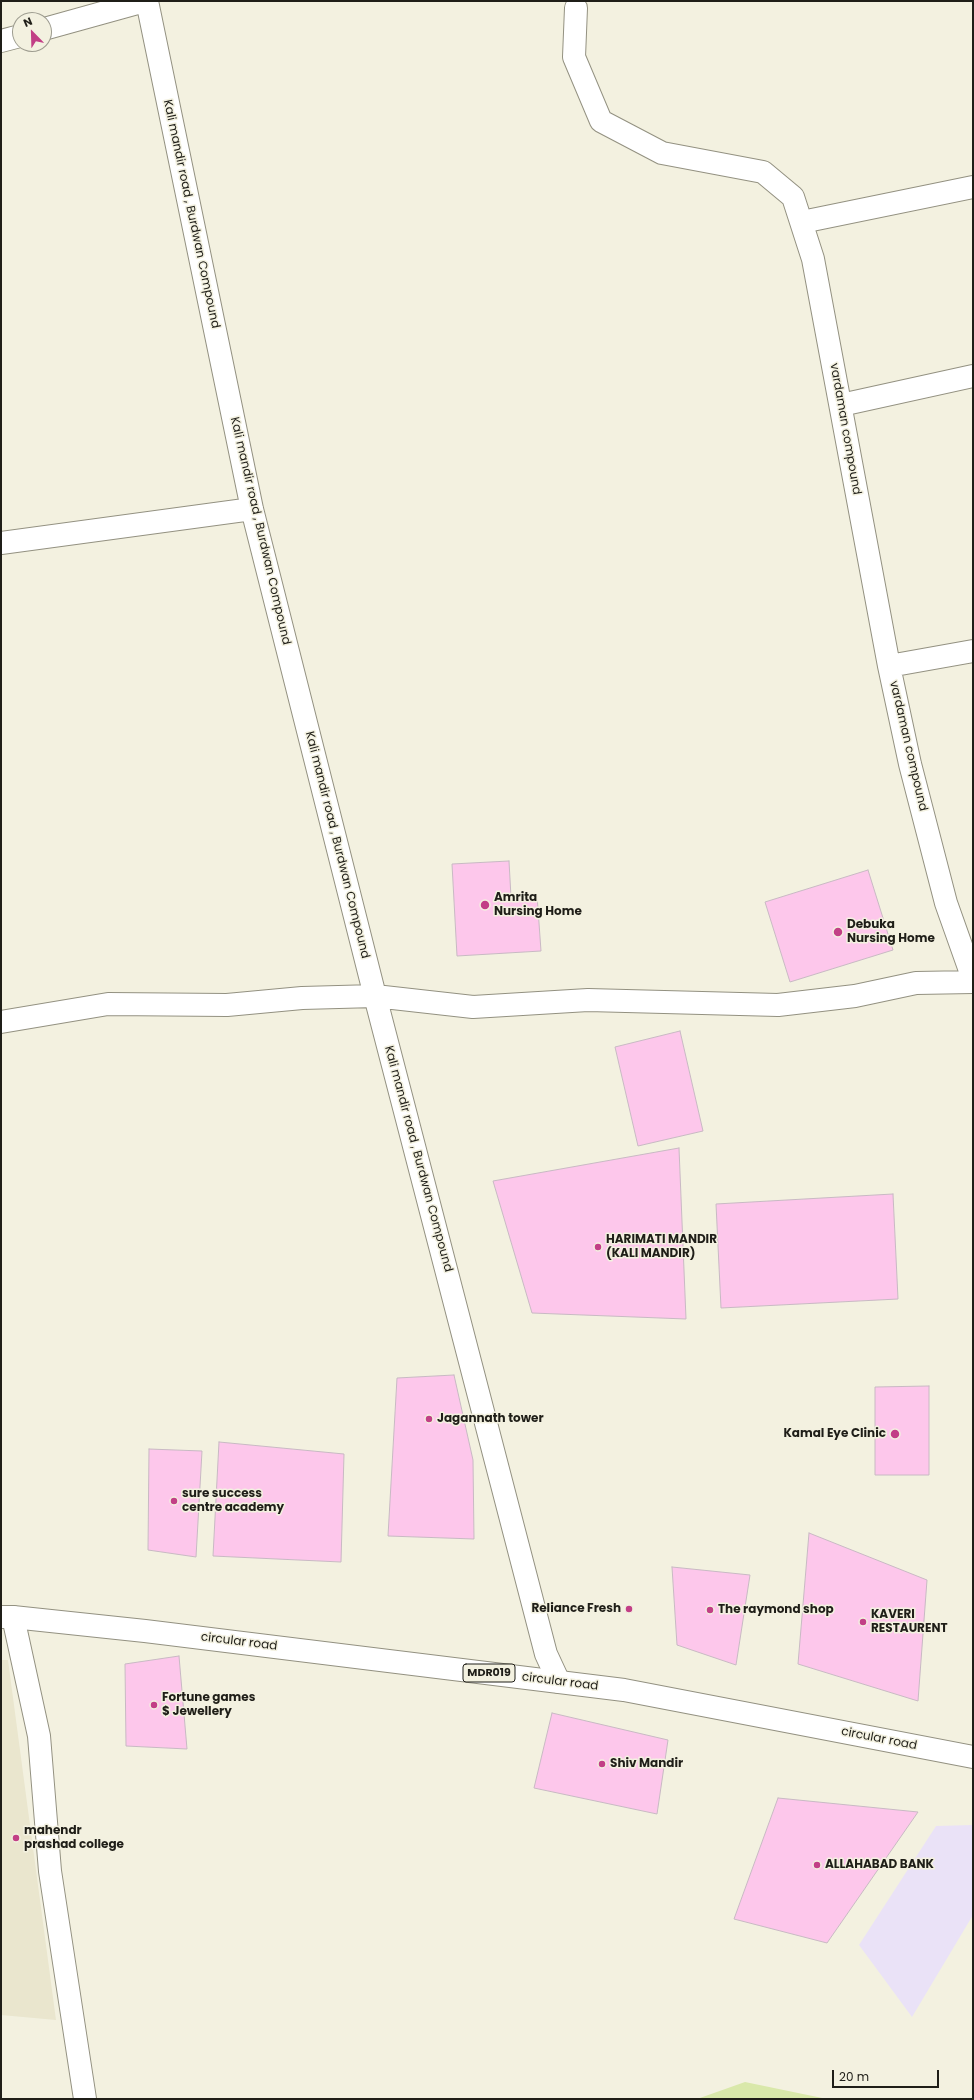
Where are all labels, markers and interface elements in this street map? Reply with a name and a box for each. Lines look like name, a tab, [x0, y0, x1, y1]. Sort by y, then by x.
north arrow	[12, 12, 52, 52]
text: N	[21, 13, 35, 31]
street label: Kali mandir road , Burdwan Compound	[160, 98, 222, 330]
street label: vardaman compound	[826, 362, 864, 496]
street label: Kali mandir road , Burdwan Compound	[227, 416, 293, 646]
street label: vardaman compound	[886, 679, 930, 813]
street label: Kali mandir road , Burdwan Compound	[302, 730, 372, 960]
place label: Amrita Nursing Home	[494, 891, 582, 919]
marker: Amrita Nursing Home	[479, 899, 491, 911]
place label: Debuka Nursing Home	[847, 918, 935, 946]
marker: Debuka Nursing Home	[832, 926, 844, 938]
street label: Kali mandir road , Burdwan Compound	[381, 1044, 455, 1274]
place label: HARIMATI MANDIR (KALI MANDIR)	[606, 1233, 717, 1261]
marker: HARIMATI MANDIR (KALI MANDIR)	[593, 1242, 603, 1252]
place label: Jagannath tower	[437, 1412, 544, 1426]
marker: Jagannath tower	[424, 1414, 434, 1424]
place label: Kamal Eye Clinic	[783, 1427, 886, 1441]
marker: Kamal Eye Clinic	[889, 1428, 901, 1440]
place label: sure success centre academy	[182, 1487, 284, 1515]
marker: sure success centre academy	[169, 1496, 179, 1506]
place label: Reliance Fresh	[531, 1602, 621, 1616]
place label: The raymond shop	[718, 1603, 834, 1617]
marker: Reliance Fresh	[624, 1604, 634, 1614]
marker: The raymond shop	[705, 1605, 715, 1615]
place label: KAVERI RESTAURENT	[871, 1608, 948, 1636]
marker: KAVERI RESTAURENT	[858, 1617, 868, 1627]
street label: circular road	[200, 1630, 278, 1654]
road number: MDR019	[463, 1664, 515, 1682]
street label: circular road	[521, 1670, 599, 1694]
place label: Fortune games $ Jewellery	[162, 1691, 255, 1719]
marker: Fortune games $ Jewellery	[149, 1700, 159, 1710]
street label: circular road	[840, 1725, 918, 1753]
place label: Shiv Mandir	[610, 1757, 683, 1771]
marker: Shiv Mandir	[597, 1759, 607, 1769]
place label: mahendr prashad college	[24, 1824, 124, 1852]
marker: mahendr prashad college	[11, 1833, 21, 1843]
place label: ALLAHABAD BANK	[825, 1858, 934, 1872]
marker: ALLAHABAD BANK	[812, 1860, 822, 1870]
scale bar	[834, 2062, 941, 2088]
text: 20 m	[839, 2068, 869, 2085]

